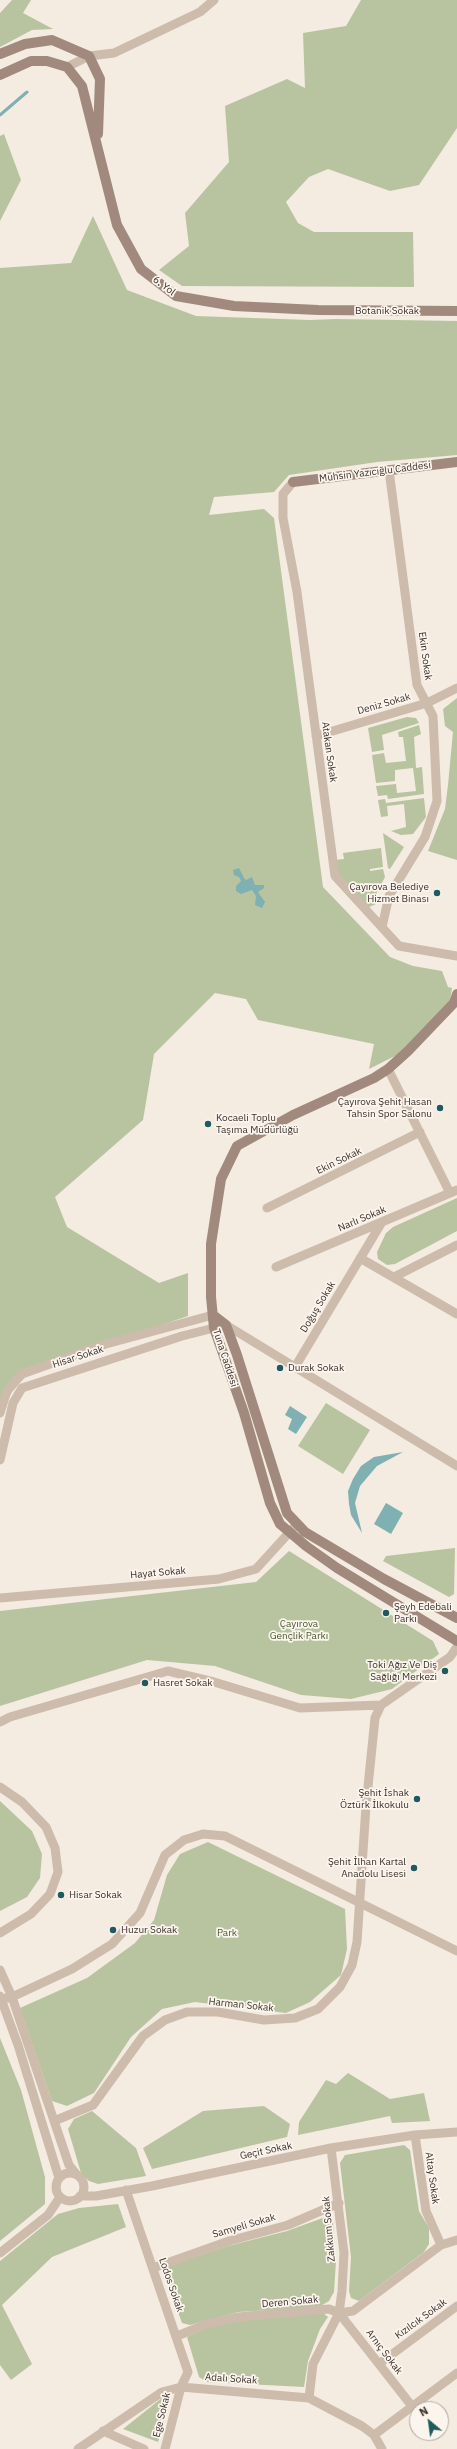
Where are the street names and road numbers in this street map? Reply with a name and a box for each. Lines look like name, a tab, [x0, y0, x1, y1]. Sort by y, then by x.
street label: 6. Yol	[150, 274, 178, 298]
street label: Botanik Sokak	[355, 305, 419, 317]
street label: Muhsin Yazıcığlu Caddesi	[318, 459, 432, 485]
street label: Ekin Sokak	[416, 631, 434, 681]
street label: Deniz Sokak	[356, 691, 412, 717]
street label: Atakan Sokak	[319, 721, 339, 783]
street label: Ekin Sokak	[314, 1145, 364, 1177]
street label: Narlı Sokak	[336, 1204, 388, 1234]
street label: Doğuş Sokak	[298, 1279, 338, 1335]
street label: Tuna Caddesi	[210, 1327, 240, 1389]
street label: Hisar Sokak	[51, 1343, 105, 1371]
street label: Hayat Sokak	[130, 1565, 186, 1581]
street label: Harman Sokak	[208, 1996, 274, 2014]
street label: Geçit Sokak	[239, 2140, 293, 2162]
street label: Altay Sokak	[422, 2151, 442, 2205]
street label: Zakkum Sokak	[320, 2196, 338, 2262]
street label: Samyeli Sokak	[211, 2211, 277, 2241]
street label: Lodos Sokak	[156, 2256, 186, 2314]
street label: Deren Sokak	[261, 2294, 319, 2310]
street label: Kızılcık Sokak	[393, 2296, 449, 2342]
street label: Arnıç Sokak	[363, 2327, 405, 2377]
street label: Adalı Sokak	[204, 2371, 258, 2387]
street label: Ege Sokak	[151, 2391, 173, 2439]

